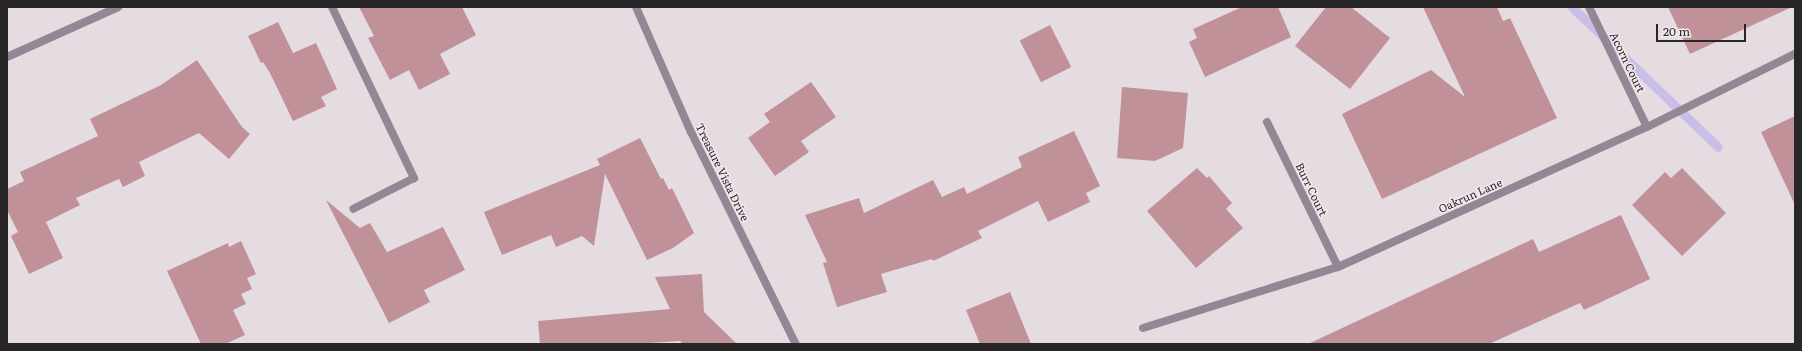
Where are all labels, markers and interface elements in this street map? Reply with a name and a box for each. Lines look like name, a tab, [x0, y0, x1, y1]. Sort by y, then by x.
scale bar	[1658, 16, 1748, 42]
text: 20 m	[1663, 22, 1690, 40]
street label: Acorn Court	[1608, 30, 1648, 94]
street label: Treasure Vista Drive	[694, 121, 752, 223]
street label: Burr Court	[1293, 160, 1331, 218]
street label: Oakrun Lane	[1436, 175, 1504, 215]

